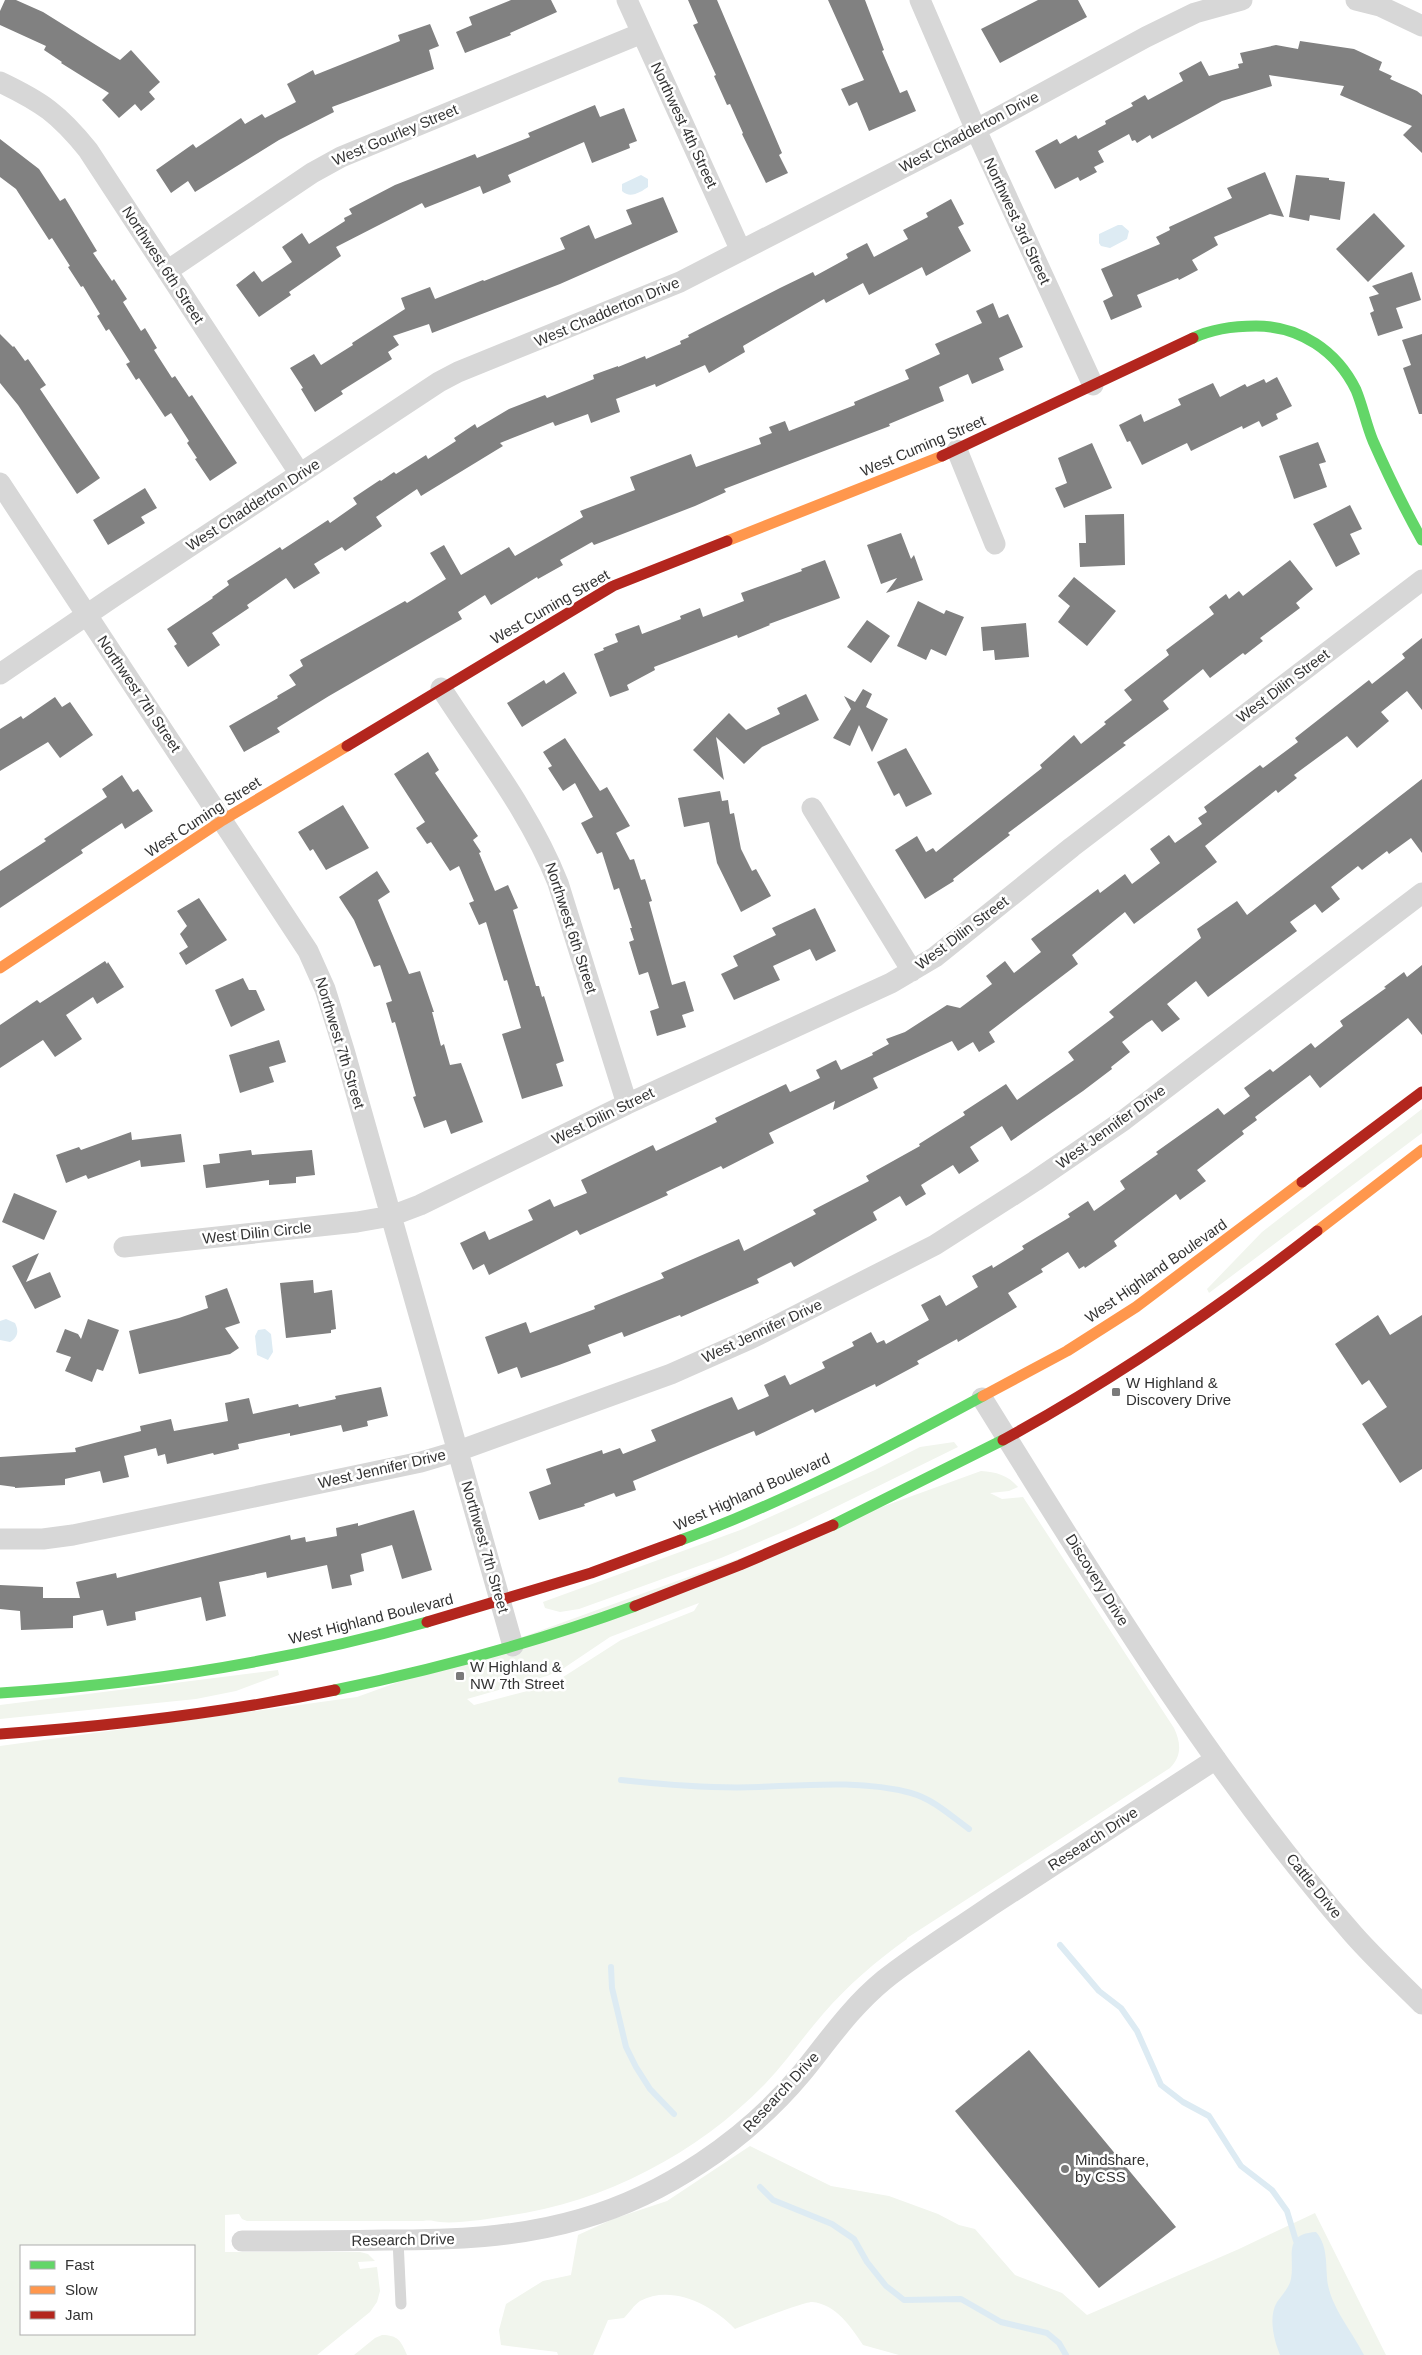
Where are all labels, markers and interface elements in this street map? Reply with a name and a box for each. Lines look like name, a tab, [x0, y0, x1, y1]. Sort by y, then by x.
street label: Northwest 4th Street	[648, 59, 721, 191]
street label: West Chadderton Drive	[896, 88, 1041, 176]
street label: West Gourley Street	[329, 100, 461, 169]
street label: Northwest 3rd Street	[981, 155, 1055, 287]
street label: Northwest 6th Street	[119, 203, 208, 327]
street label: West Chadderton Drive	[532, 273, 682, 350]
street label: West Cuming Street	[858, 411, 989, 480]
street label: West Chadderton Drive	[183, 455, 323, 554]
street label: West Cuming Street	[487, 565, 613, 647]
street label: Northwest 7th Street	[94, 632, 185, 756]
street label: West Dilin Street	[1233, 645, 1333, 726]
street label: West Cuming Street	[142, 773, 264, 860]
street label: Northwest 6th Street	[542, 860, 601, 996]
street label: West Dilin Street	[912, 892, 1012, 973]
street label: Northwest 7th Street	[312, 975, 369, 1112]
street label: West Jennifer Drive	[1053, 1081, 1169, 1172]
street label: West Dilin Street	[549, 1083, 657, 1148]
street label: West Highland Boulevard	[1082, 1215, 1230, 1326]
street label: West Dilin Circle	[201, 1218, 312, 1247]
street label: West Jennifer Drive	[699, 1295, 825, 1366]
place label: W Highland & Discovery Drive	[1126, 1374, 1231, 1408]
marker: W Highland & Discovery Drive	[1110, 1386, 1122, 1398]
street label: West Jennifer Drive	[316, 1446, 447, 1491]
street label: West Highland Boulevard	[671, 1449, 832, 1534]
street label: Northwest 7th Street	[458, 1479, 513, 1616]
street label: Discovery Drive	[1062, 1531, 1132, 1629]
street label: West Highland Boulevard	[287, 1590, 455, 1647]
place label: W Highland & NW 7th Street	[470, 1658, 565, 1692]
marker: W Highland & NW 7th Street	[454, 1670, 466, 1682]
street label: Research Drive	[1045, 1803, 1141, 1874]
street label: Cattle Drive	[1283, 1850, 1346, 1921]
street label: Research Drive	[739, 2048, 822, 2135]
place label: Mindshare, by CSS	[1075, 2151, 1149, 2185]
marker: Mindshare, by CSS	[1059, 2163, 1071, 2175]
street label: Research Drive	[351, 2230, 455, 2249]
legend	[20, 2245, 195, 2335]
text: Fast	[65, 2256, 95, 2273]
text: Slow	[65, 2281, 98, 2298]
text: Jam	[65, 2306, 93, 2323]

